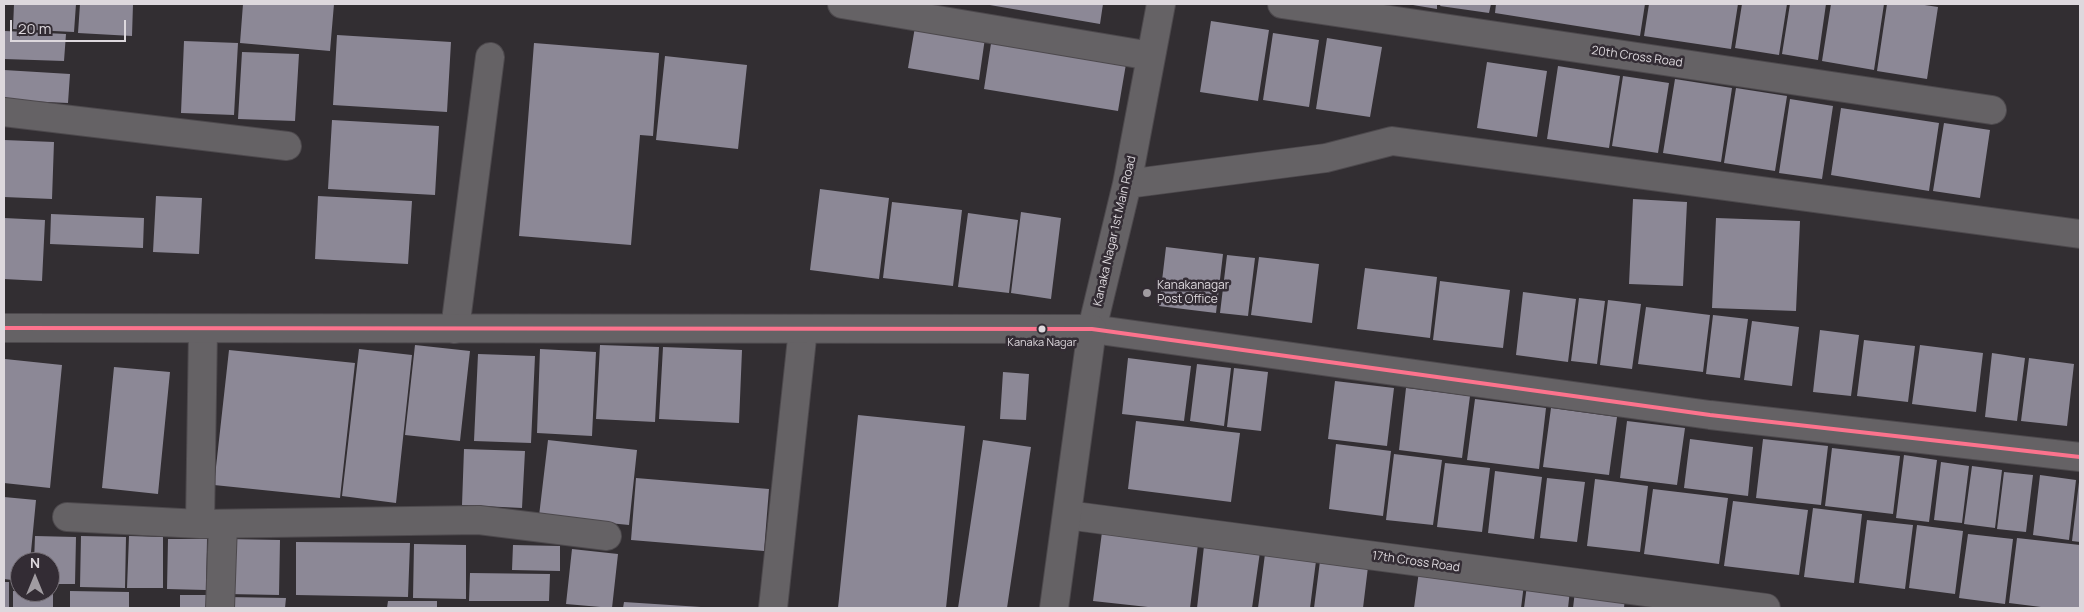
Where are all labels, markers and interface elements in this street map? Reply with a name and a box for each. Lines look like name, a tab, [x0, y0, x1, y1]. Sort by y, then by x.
scale bar	[12, 10, 129, 42]
text: 20 m	[18, 18, 51, 39]
street label: 20th Cross Road	[1591, 43, 1683, 71]
street label: Kanaka Nagar 1st Main Road	[1091, 155, 1139, 307]
place label: Kanakanagar Post Office	[1157, 279, 1229, 307]
marker: Kanakanagar Post Office	[1141, 287, 1153, 299]
marker: Kanaka Nagar	[1037, 324, 1047, 334]
place label: Kanaka Nagar	[1007, 336, 1077, 350]
street label: 17th Cross Road	[1371, 549, 1461, 575]
north arrow	[10, 552, 60, 602]
text: N	[30, 553, 40, 572]

